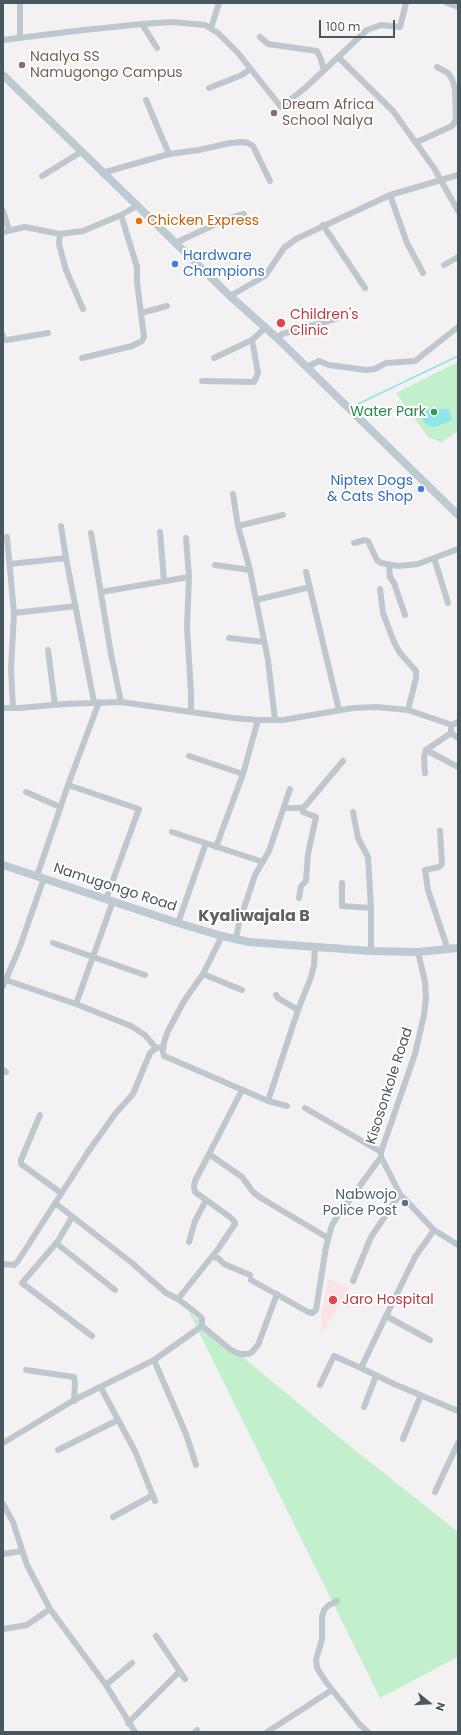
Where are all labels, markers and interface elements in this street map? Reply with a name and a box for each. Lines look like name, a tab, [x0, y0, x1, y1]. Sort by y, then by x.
scale bar	[321, 12, 397, 38]
text: 100 m	[326, 18, 360, 35]
place label: Naalya SS Namugongo Campus	[30, 49, 183, 82]
marker: Naalya SS Namugongo Campus	[17, 60, 27, 70]
place label: Dream Africa School Nalya	[282, 97, 374, 130]
marker: Dream Africa School Nalya	[269, 108, 279, 118]
place label: Chicken Express	[147, 213, 259, 229]
marker: Chicken Express	[134, 216, 144, 226]
place label: Hardware Champions	[183, 248, 265, 280]
marker: Hardware Champions	[170, 259, 180, 269]
place label: Children's Clinic	[290, 307, 359, 340]
marker: Children's Clinic	[275, 317, 287, 329]
place label: Water Park	[350, 404, 426, 420]
marker: Water Park	[429, 407, 439, 417]
place label: Niptex Dogs & Cats Shop	[327, 473, 413, 506]
marker: Niptex Dogs & Cats Shop	[416, 484, 426, 494]
street label: Namugongo Road	[51, 860, 179, 916]
district label: Kyaliwajala B	[198, 907, 310, 927]
street label: Kisosonkole Road	[363, 1026, 417, 1146]
place label: Nabwojo Police Post	[323, 1187, 397, 1220]
marker: Nabwojo Police Post	[400, 1198, 410, 1208]
place label: Jaro Hospital	[342, 1292, 434, 1308]
marker: Jaro Hospital	[327, 1294, 339, 1306]
north arrow	[409, 1683, 449, 1723]
text: N	[432, 1700, 449, 1713]

